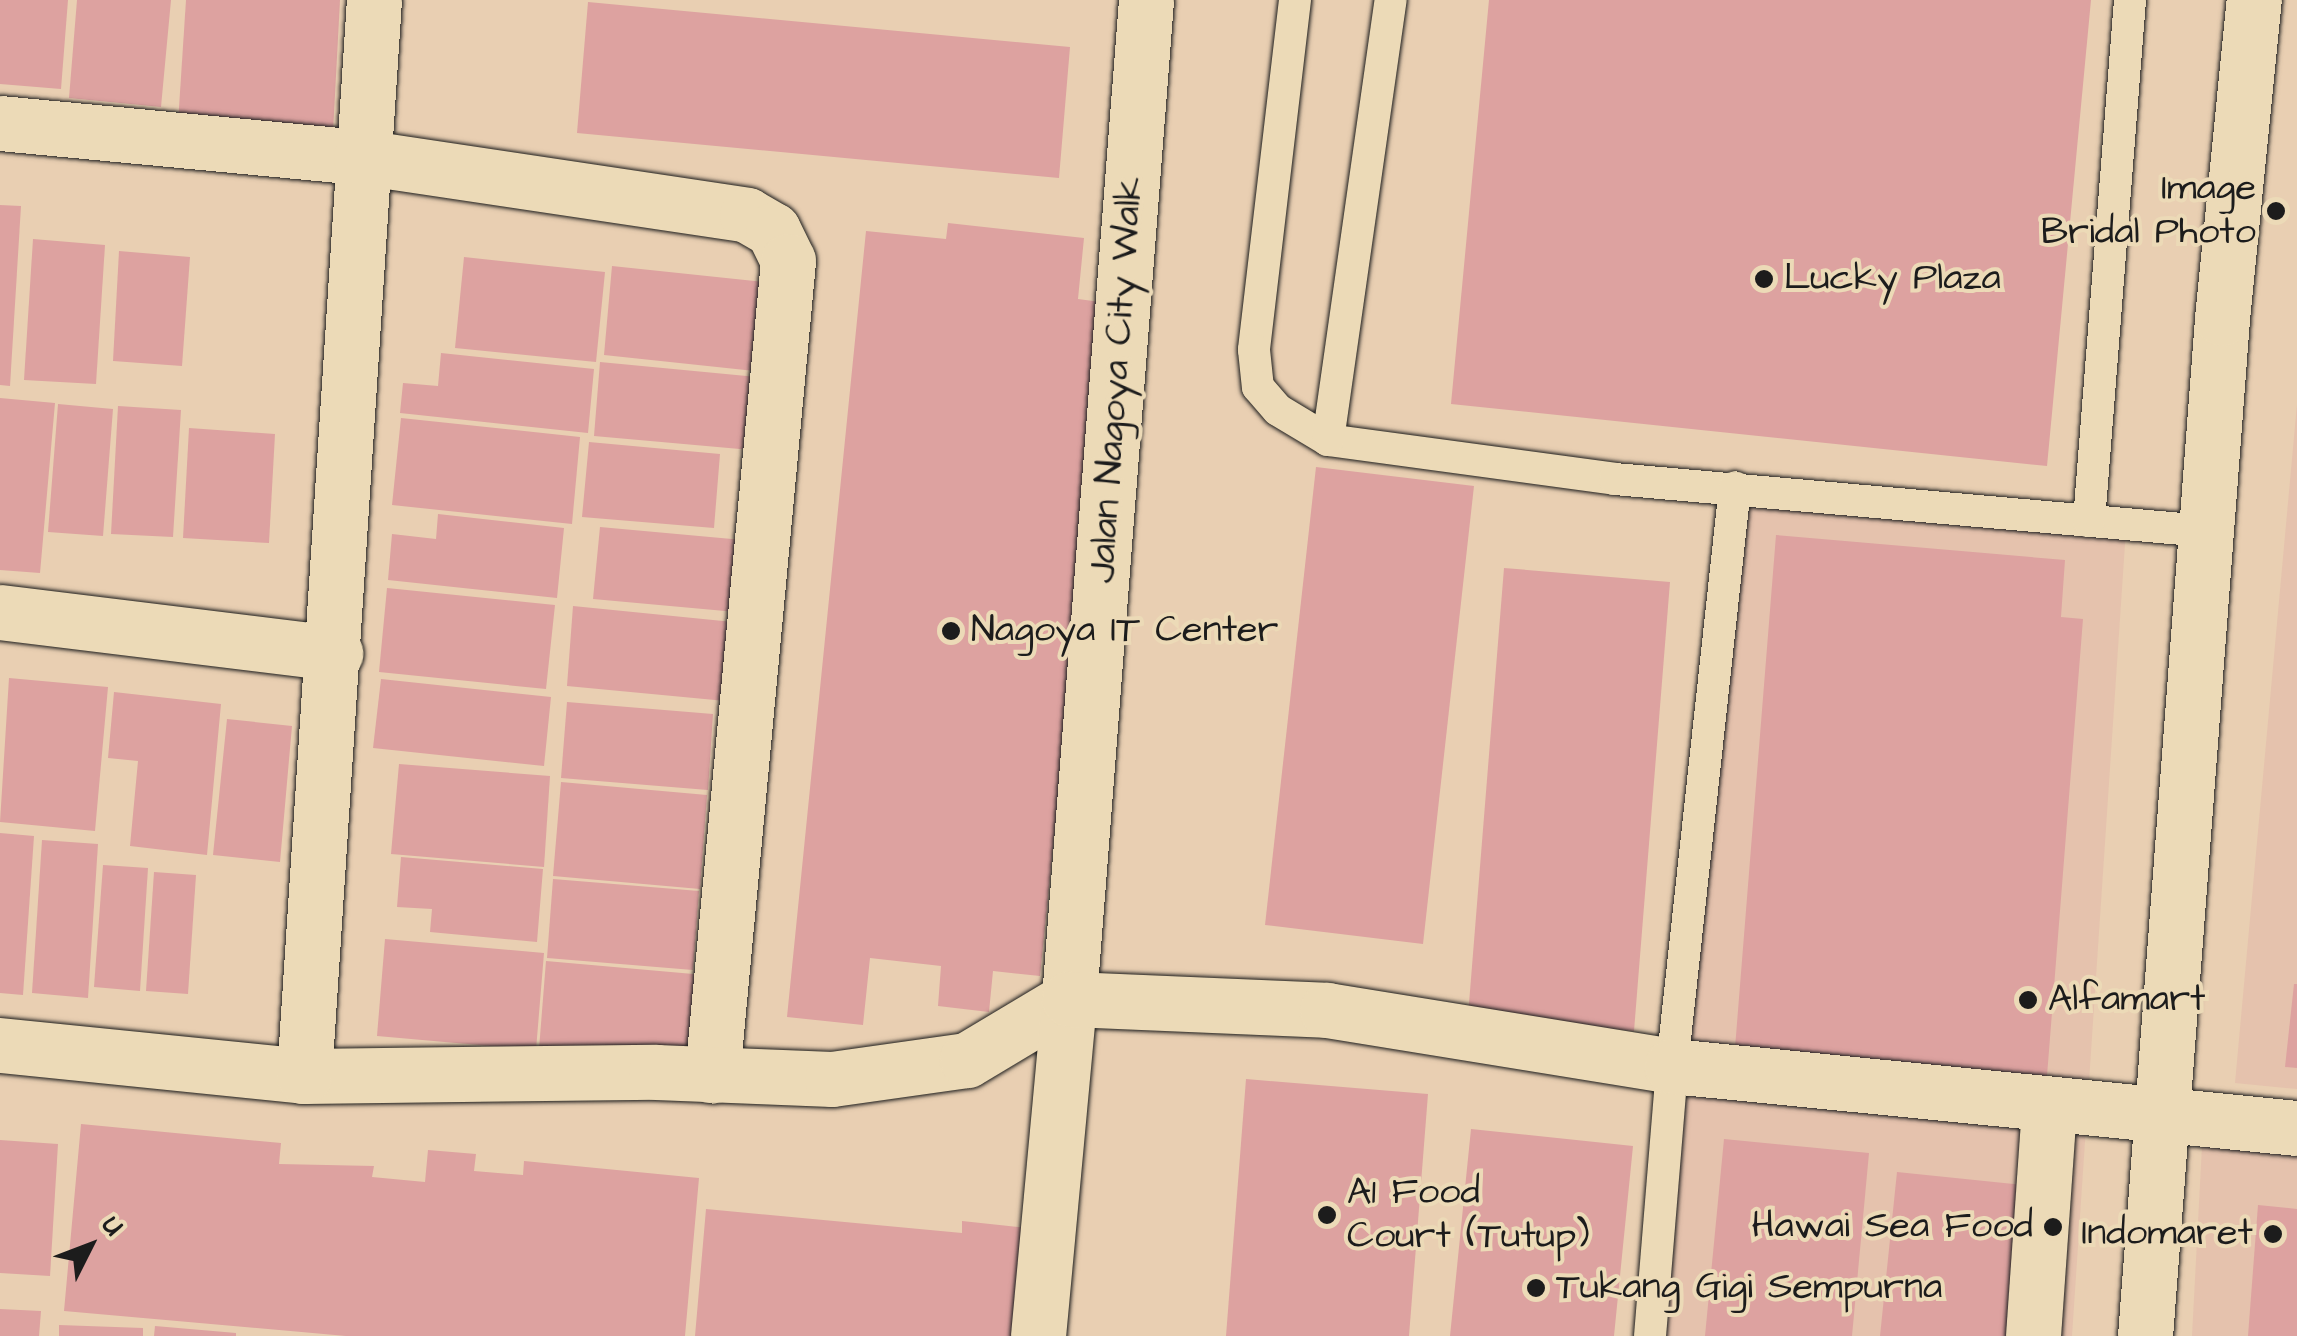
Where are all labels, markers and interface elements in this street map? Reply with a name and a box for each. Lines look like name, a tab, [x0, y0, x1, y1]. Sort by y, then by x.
place label: Image Bridal Photo	[2041, 166, 2256, 255]
street label: Jalan Nagoya City Walk	[1080, 175, 1154, 585]
marker: Image Bridal Photo	[2265, 200, 2287, 222]
place label: Lucky Plaza	[1784, 256, 2001, 302]
marker: Lucky Plaza	[1753, 268, 1775, 290]
place label: Nagoya IT Center	[971, 608, 1279, 654]
marker: Nagoya IT Center	[940, 620, 962, 642]
place label: Alfamart	[2048, 977, 2205, 1023]
marker: Alfamart	[2017, 989, 2039, 1011]
place label: A1 Food Court (Tutup)	[1347, 1170, 1590, 1260]
north arrow	[40, 1196, 140, 1296]
marker: A1 Food Court (Tutup)	[1316, 1204, 1338, 1226]
place label: Hawai Sea Food	[1752, 1204, 2033, 1250]
text: U	[93, 1207, 132, 1244]
place label: Indomaret	[2082, 1211, 2253, 1257]
marker: Hawai Sea Food	[2042, 1216, 2064, 1238]
marker: Indomaret	[2262, 1223, 2284, 1245]
place label: Tukang Gigi Sempurna	[1556, 1265, 1942, 1311]
marker: Tukang Gigi Sempurna	[1525, 1277, 1547, 1299]

